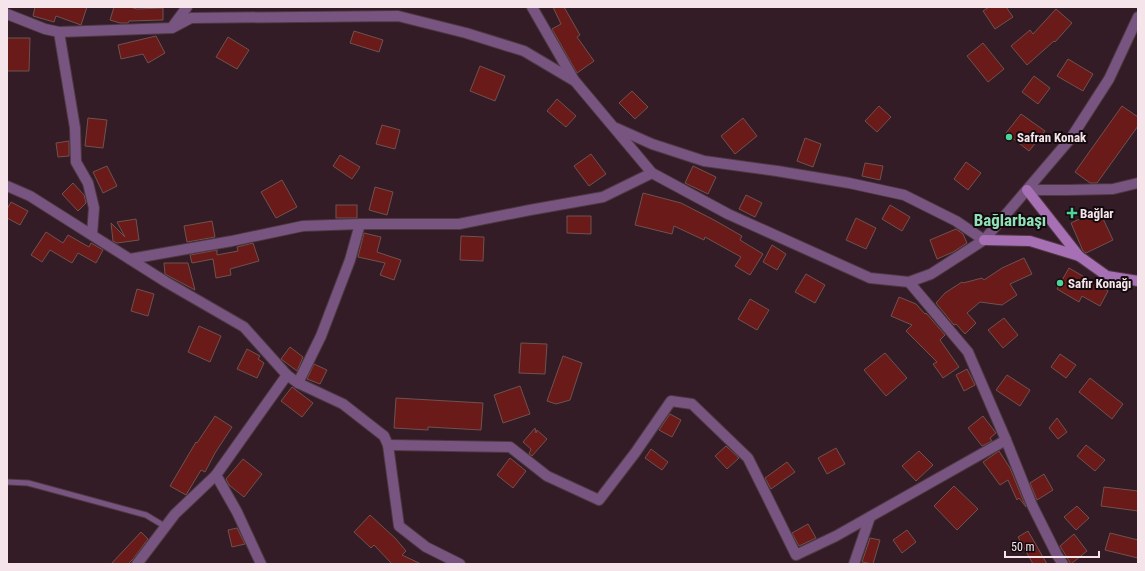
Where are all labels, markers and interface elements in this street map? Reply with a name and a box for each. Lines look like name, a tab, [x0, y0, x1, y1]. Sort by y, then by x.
place label: Safran Konak	[1017, 130, 1087, 145]
marker: Safran Konak	[1004, 132, 1014, 142]
place label: Bağlar	[1080, 206, 1114, 221]
marker: Bağlar	[1067, 208, 1077, 218]
district label: Bağlarbaşı	[974, 210, 1046, 230]
place label: Safir Konağı	[1068, 276, 1131, 291]
marker: Safir Konağı	[1055, 278, 1065, 288]
scale bar	[1005, 533, 1099, 559]
text: 50 m	[1011, 540, 1035, 554]

